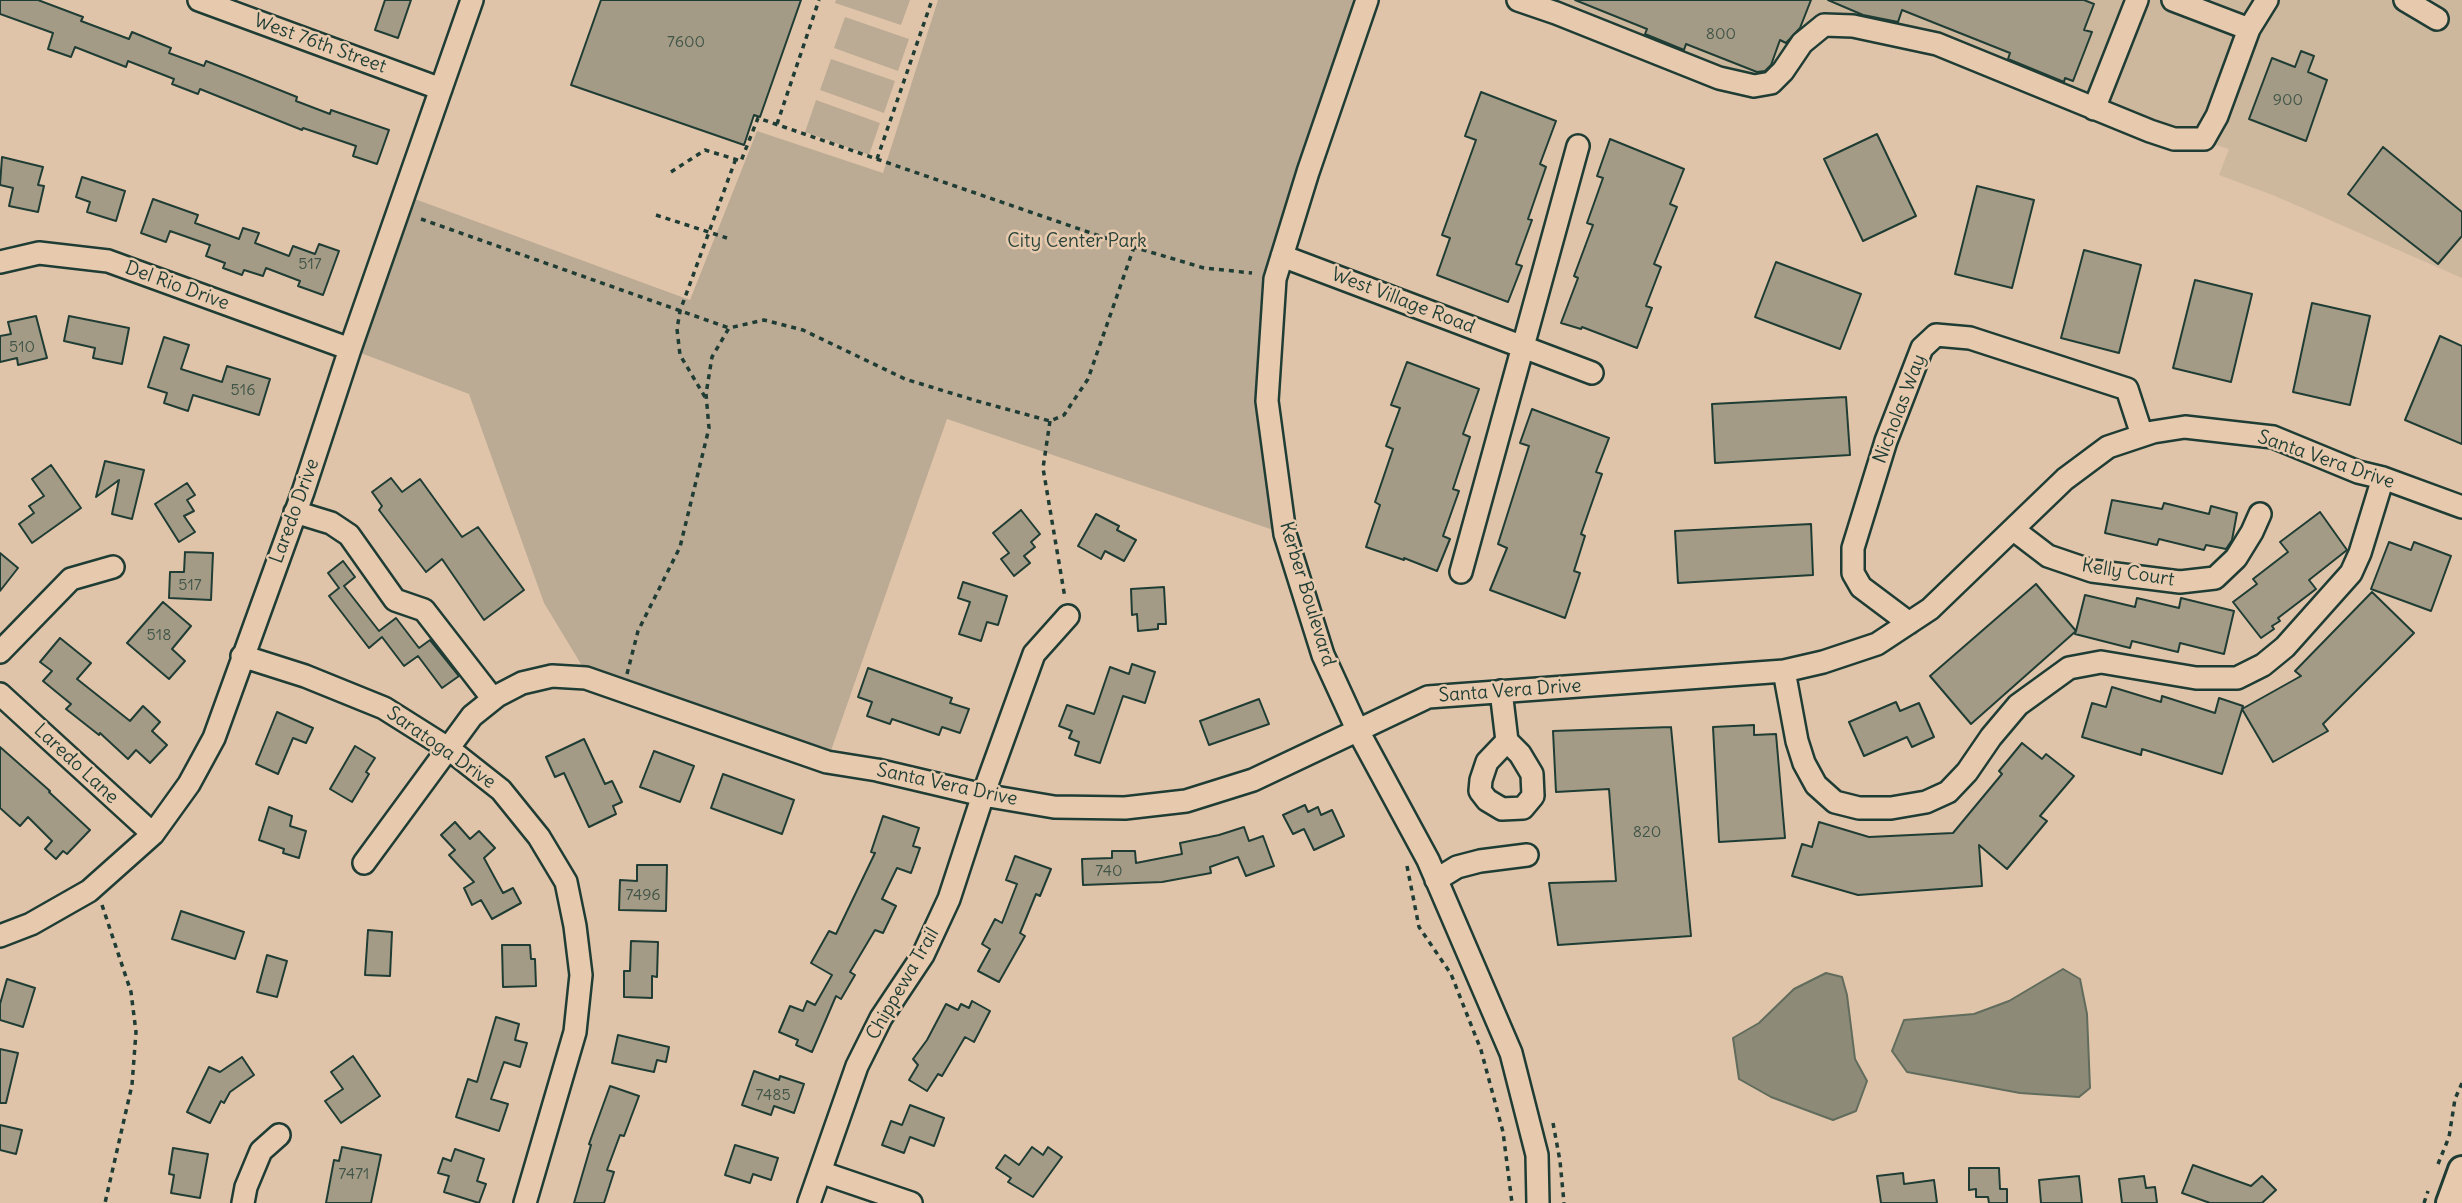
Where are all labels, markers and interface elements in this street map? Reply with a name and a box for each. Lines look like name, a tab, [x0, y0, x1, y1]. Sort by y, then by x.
street label: West 76th Street	[251, 10, 389, 78]
house number: 800	[1706, 24, 1736, 44]
house number: 7600	[667, 32, 705, 52]
house number: 900	[2273, 90, 2303, 110]
park label: City Center Park	[1007, 231, 1147, 253]
house number: 517	[298, 254, 322, 274]
street label: Del Rio Drive	[122, 257, 232, 315]
street label: West Village Road	[1328, 263, 1478, 339]
house number: 510	[9, 337, 35, 357]
street label: Nicholas Way	[1869, 351, 1931, 467]
house number: 516	[231, 380, 255, 400]
street label: Santa Vera Drive	[2255, 426, 2397, 494]
street label: Laredo Drive	[266, 456, 324, 566]
street label: Kerber Boulevard	[1274, 519, 1340, 669]
street label: Kelly Court	[2080, 554, 2176, 592]
house number: 517	[178, 575, 202, 595]
house number: 518	[147, 625, 171, 645]
street label: Santa Vera Drive	[1438, 675, 1582, 707]
street label: Saratoga Drive	[382, 702, 500, 794]
street label: Laredo Lane	[29, 719, 123, 809]
street label: Santa Vera Drive	[875, 759, 1019, 811]
house number: 820	[1633, 822, 1661, 842]
house number: 740	[1095, 861, 1123, 881]
house number: 7496	[625, 885, 661, 905]
street label: Chippewa Trail	[862, 924, 944, 1044]
house number: 7485	[755, 1085, 791, 1105]
house number: 7471	[339, 1164, 369, 1184]

